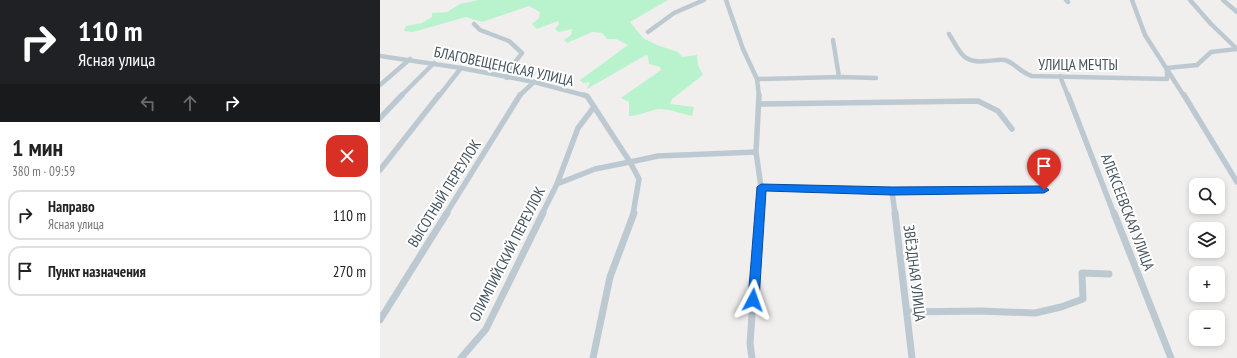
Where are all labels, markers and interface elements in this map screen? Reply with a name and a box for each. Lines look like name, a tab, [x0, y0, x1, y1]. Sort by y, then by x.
text: 110 m	[78, 12, 142, 49]
icon: right	[12, 16, 64, 68]
street label: БЛАГОВЕЩЕНСКАЯ УЛИЦА	[432, 42, 576, 90]
text: Ясная улица	[78, 48, 155, 71]
street label: УЛИЦА МЕЧТЫ	[1038, 55, 1118, 74]
icon: left	[137, 92, 159, 114]
icon: ahead	[179, 92, 201, 114]
icon: right	[221, 92, 243, 114]
text: 1 мин	[12, 132, 63, 163]
button: close	[326, 135, 368, 177]
street label: ВЫСОТНЫЙ ПЕРЕУЛОК	[403, 135, 485, 250]
pin	[1027, 149, 1061, 190]
street label: АЛЕКСЕЕВСКАЯ УЛИЦА	[1097, 151, 1159, 274]
icon: arrive	[1033, 155, 1055, 177]
text: 380 m · 09:59	[12, 163, 75, 180]
map controls	[1189, 178, 1225, 346]
button: search	[1189, 178, 1225, 214]
street label: ОЛИМПИЙСКИЙ ПЕРЕУЛОК	[465, 183, 550, 325]
text: Направо	[48, 197, 95, 216]
icon: right	[14, 204, 36, 226]
text: 110 m	[333, 206, 366, 225]
text: Ясная улица	[48, 216, 104, 233]
button: layers	[1189, 222, 1225, 258]
street label: ЗВЁЗДНАЯ УЛИЦА	[900, 224, 930, 323]
icon: arrive	[14, 260, 36, 282]
text: Пункт назначения	[48, 262, 146, 281]
text: 270 m	[333, 262, 366, 281]
button: +	[1189, 266, 1225, 302]
position arrow	[732, 279, 774, 321]
button: −	[1189, 310, 1225, 346]

